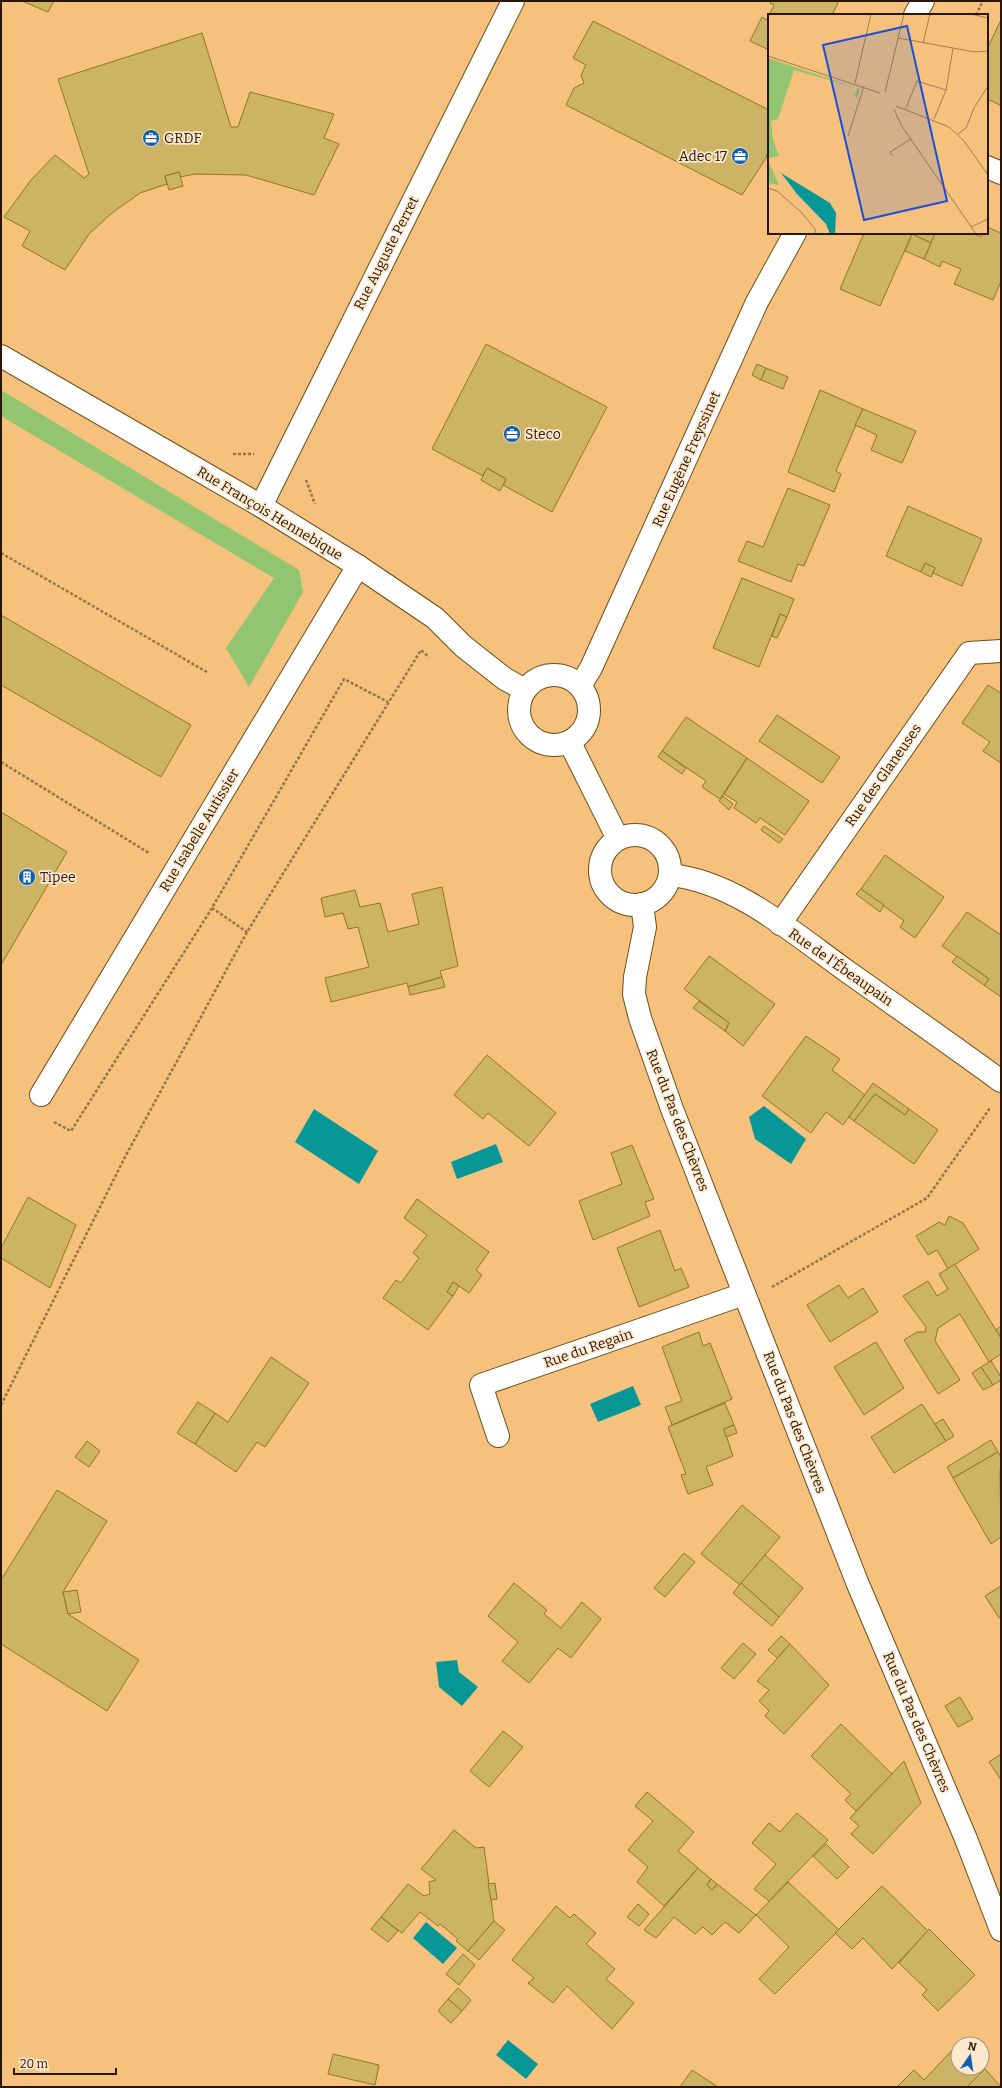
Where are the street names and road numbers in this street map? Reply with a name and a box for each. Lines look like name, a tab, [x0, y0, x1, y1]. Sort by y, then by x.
street label: Rue Auguste Perret	[350, 194, 422, 313]
street label: Rue Eugène Freyssinet	[649, 389, 724, 530]
street label: Rue François Hennebique	[194, 463, 346, 564]
street label: Rue des Glaneuses	[842, 721, 925, 830]
street label: Rue Isabelle Autissier	[156, 766, 243, 895]
street label: Rue de l'Ébeaupain	[785, 924, 897, 1010]
street label: Rue du Pas des Chèvres	[643, 1047, 712, 1194]
street label: Rue du Regain	[542, 1325, 635, 1372]
street label: Rue du Pas des Chèvres	[760, 1349, 829, 1496]
street label: Rue du Pas des Chèvres	[879, 1649, 954, 1795]

